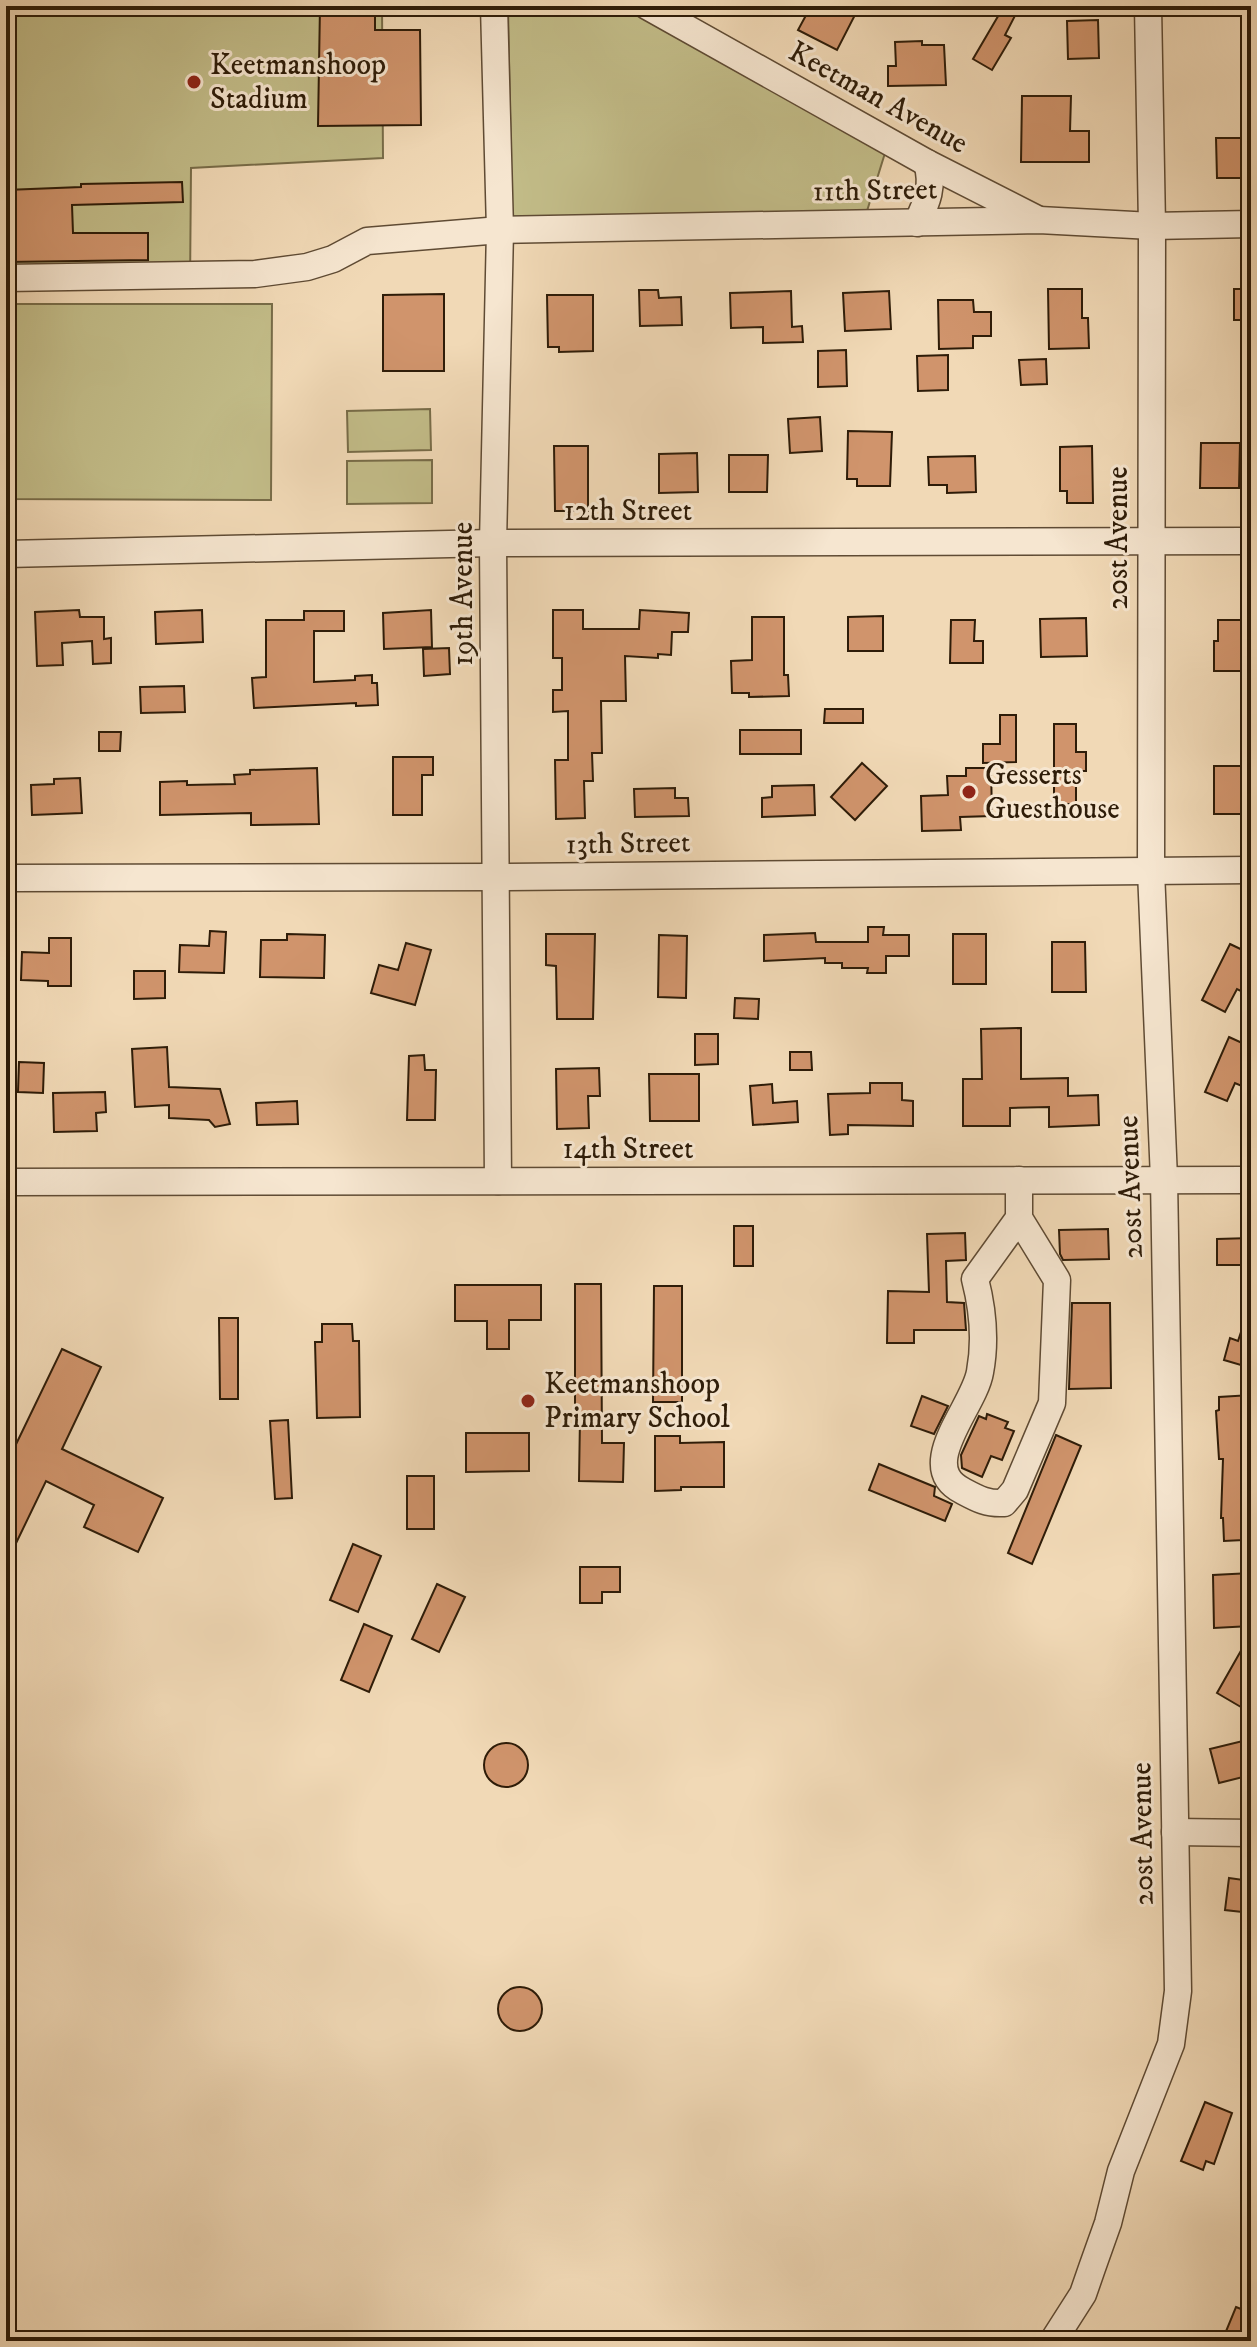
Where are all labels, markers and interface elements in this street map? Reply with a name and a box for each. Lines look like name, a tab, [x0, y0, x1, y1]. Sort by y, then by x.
street label: Keetman Avenue	[782, 34, 974, 162]
place label: Keetmanshoop Stadium	[210, 47, 386, 118]
marker: Keetmanshoop Stadium	[185, 73, 203, 91]
street label: 11th Street	[812, 171, 938, 211]
street label: 20st Avenue	[1100, 466, 1137, 610]
street label: 12th Street	[564, 493, 692, 530]
street label: 19th Avenue	[445, 522, 482, 666]
place label: Gesserts Guesthouse	[985, 757, 1120, 828]
marker: Gesserts Guesthouse	[960, 783, 978, 801]
street label: 13th Street	[565, 824, 691, 864]
street label: 20st Avenue	[1110, 1115, 1152, 1259]
street label: 14th Street	[562, 1131, 694, 1168]
place label: Keetmanshoop Primary School	[544, 1366, 730, 1437]
marker: Keetmanshoop Primary School	[519, 1392, 537, 1410]
street label: 20st Avenue	[1123, 1762, 1163, 1906]

